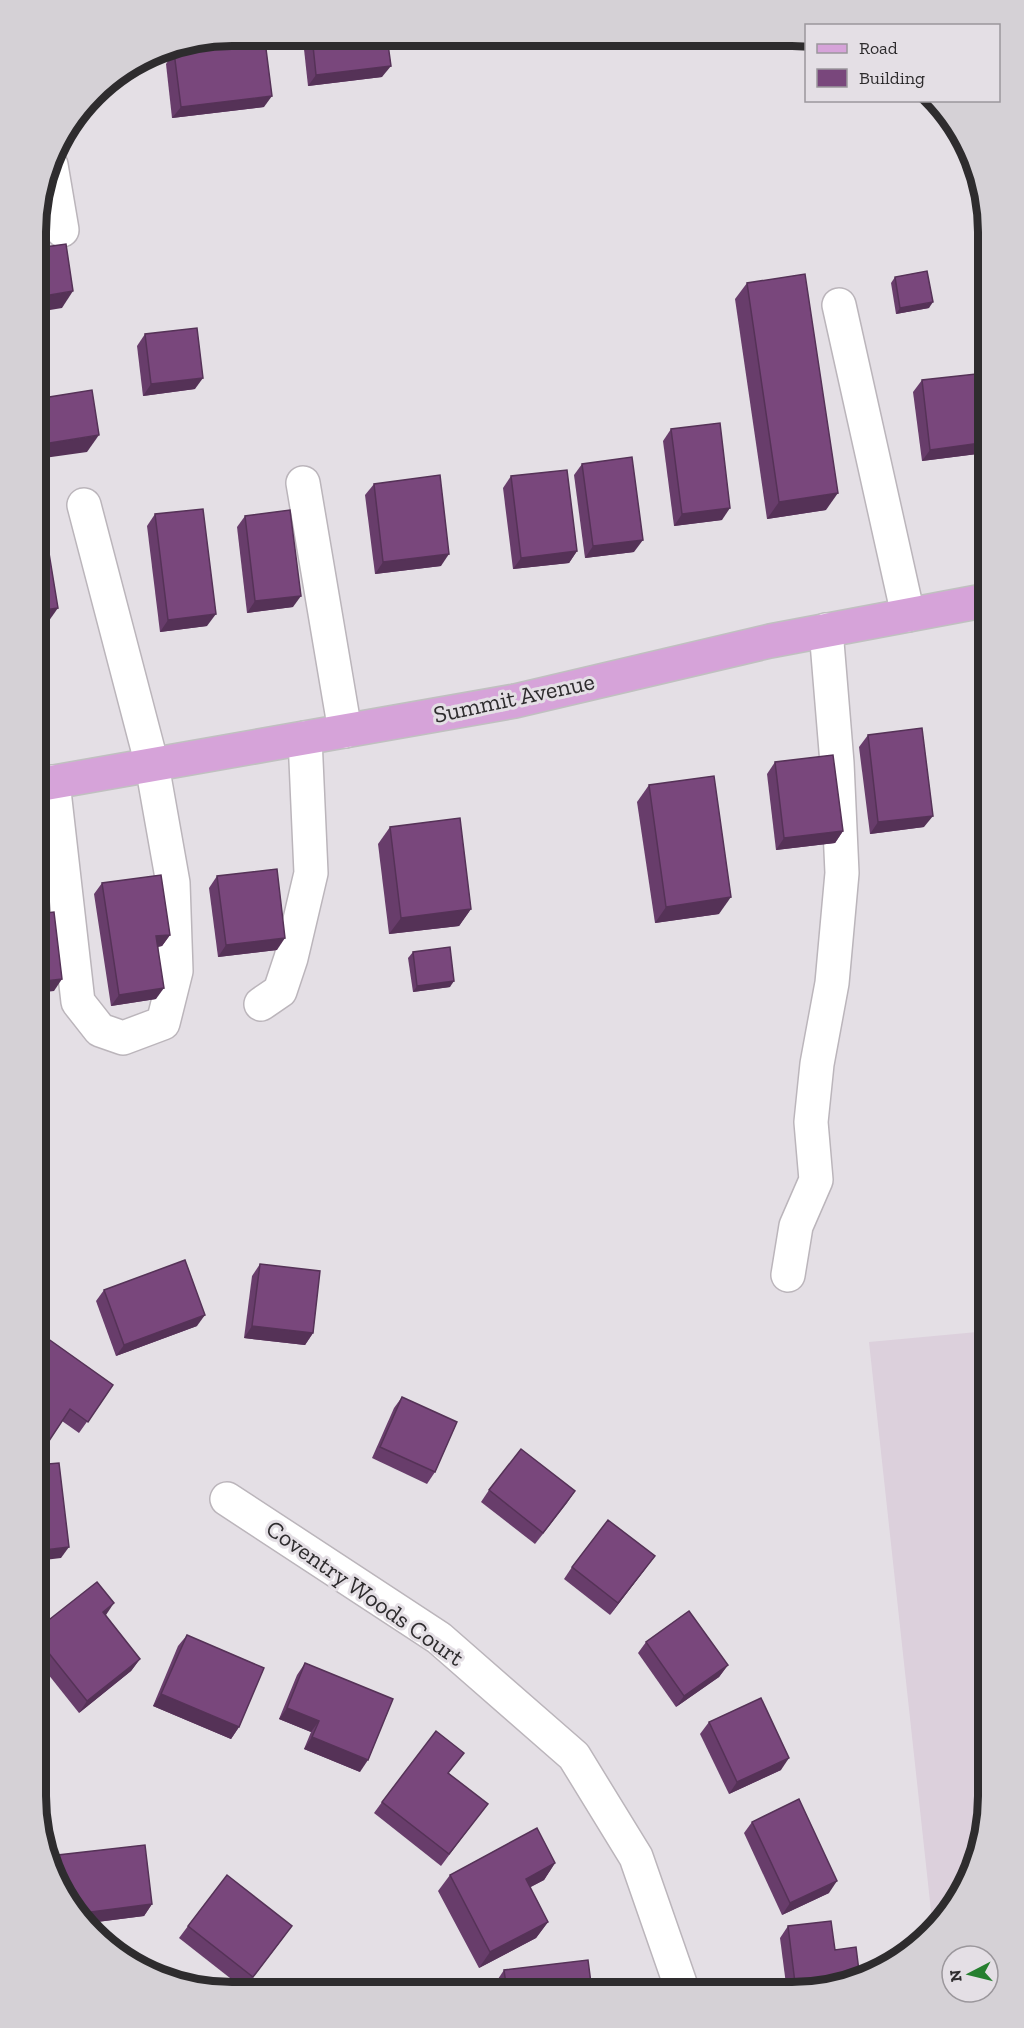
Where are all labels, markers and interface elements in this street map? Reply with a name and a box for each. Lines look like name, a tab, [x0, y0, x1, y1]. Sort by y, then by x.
legend	[805, 24, 1000, 102]
text: Road	[859, 37, 898, 59]
text: Building	[859, 67, 925, 89]
street label: Summit Avenue	[431, 666, 597, 729]
street label: Coventry Woods Court	[261, 1513, 470, 1672]
north arrow	[940, 1944, 1000, 2004]
text: N	[945, 1969, 966, 1983]

